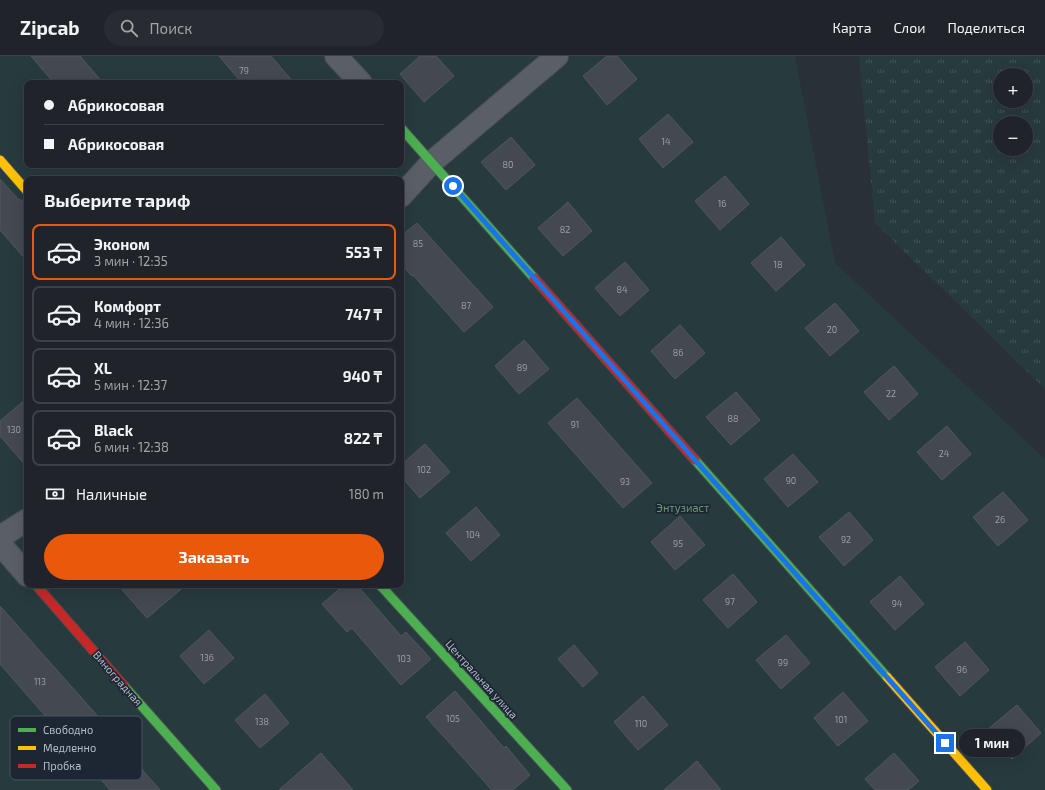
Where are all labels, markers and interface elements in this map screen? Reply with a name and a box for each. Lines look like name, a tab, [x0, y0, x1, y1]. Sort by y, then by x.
search box	[104, 10, 384, 46]
text: Zipcab	[20, 16, 80, 39]
icon: search	[118, 17, 140, 39]
text: Поиск	[150, 19, 192, 37]
text: Карта	[832, 19, 871, 36]
text: Слои	[893, 19, 925, 36]
text: Поделиться	[947, 19, 1025, 36]
house number: 79	[239, 65, 249, 76]
map controls	[993, 68, 1033, 156]
button: +	[993, 68, 1033, 108]
text: Абрикосовая	[68, 96, 164, 114]
button: −	[993, 116, 1033, 156]
text: Абрикосовая	[68, 135, 164, 153]
house number: 14	[661, 136, 671, 147]
house number: 80	[503, 159, 513, 170]
route start	[444, 177, 462, 195]
text: Выберите тариф	[44, 189, 190, 211]
house number: 16	[718, 198, 726, 209]
house number: 82	[560, 224, 570, 235]
icon: car	[46, 234, 82, 270]
text: Эконом	[94, 235, 150, 253]
house number: 85	[413, 238, 423, 249]
text: 553 ₸	[346, 243, 382, 261]
text: 3 мин · 12:35	[94, 253, 168, 269]
house number: 18	[773, 259, 783, 270]
house number: 84	[617, 284, 628, 295]
icon: car	[46, 296, 82, 332]
text: Комфорт	[94, 297, 161, 315]
house number: 87	[461, 300, 471, 311]
text: 747 ₸	[345, 305, 382, 323]
text: 4 мин · 12:36	[94, 315, 169, 331]
house number: 20	[827, 324, 837, 335]
house number: 86	[673, 347, 683, 358]
icon: car	[46, 358, 82, 394]
text: XL	[94, 359, 112, 377]
house number: 89	[517, 362, 527, 373]
text: 940 ₸	[343, 367, 382, 385]
text: 5 мин · 12:37	[94, 377, 167, 393]
house number: 22	[886, 388, 896, 399]
house number: 88	[728, 413, 738, 424]
house number: 91	[571, 419, 579, 430]
icon: car	[46, 420, 82, 456]
text: Black	[94, 421, 133, 439]
house number: 130	[7, 424, 21, 435]
text: 822 ₸	[344, 429, 382, 447]
text: 6 мин · 12:38	[94, 439, 169, 455]
house number: 24	[939, 448, 950, 459]
house number: 102	[417, 464, 431, 475]
house number: 90	[786, 475, 796, 486]
house number: 93	[620, 476, 630, 487]
icon: cash	[44, 483, 66, 505]
text: Наличные	[76, 485, 147, 503]
text: 180 m	[349, 486, 384, 502]
park label: Энтузиаст	[657, 501, 710, 515]
house number: 26	[995, 514, 1005, 525]
house number: 104	[466, 529, 481, 540]
button: Заказать	[44, 534, 384, 580]
house number: 92	[841, 534, 851, 545]
house number: 95	[673, 538, 683, 549]
house number: 97	[725, 596, 735, 607]
house number: 94	[892, 598, 903, 609]
street label: Центральная улица	[443, 637, 521, 722]
street label: Виноградная	[91, 648, 145, 708]
house number: 136	[200, 652, 214, 663]
house number: 103	[397, 653, 411, 664]
house number: 99	[778, 657, 788, 668]
house number: 96	[957, 664, 967, 675]
house number: 113	[34, 676, 46, 687]
house number: 105	[446, 713, 460, 724]
house number: 101	[835, 714, 847, 725]
legend	[10, 716, 142, 780]
house number: 138	[255, 716, 269, 727]
house number: 110	[635, 718, 647, 729]
text: Свободно	[43, 723, 93, 736]
callout: 1 мин	[959, 729, 1025, 757]
route end	[936, 734, 954, 752]
text: 1 мин	[975, 735, 1009, 751]
text: Медленно	[43, 741, 96, 754]
text: Пробка	[43, 759, 81, 772]

